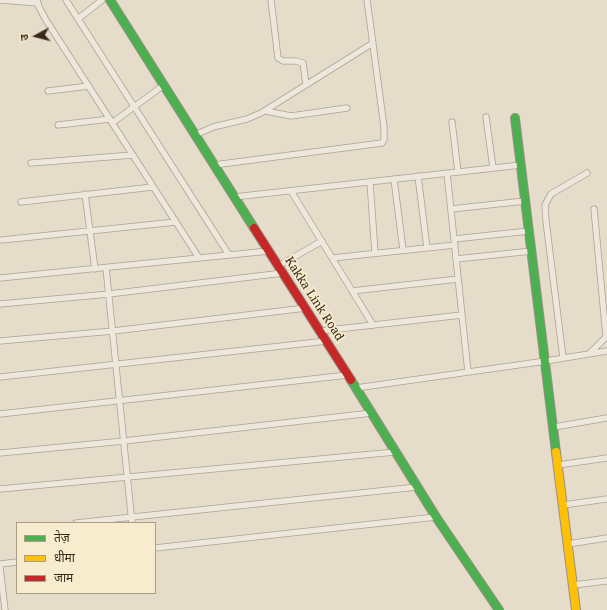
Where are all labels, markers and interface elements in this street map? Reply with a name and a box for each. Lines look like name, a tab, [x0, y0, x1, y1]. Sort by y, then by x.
north arrow	[16, 16, 56, 56]
text: उ	[16, 33, 31, 42]
street label: Kakka Link Road	[281, 254, 347, 344]
legend	[16, 522, 156, 594]
text: तेज़	[54, 529, 70, 546]
text: धीमा	[54, 549, 75, 566]
text: जाम	[54, 569, 73, 586]

